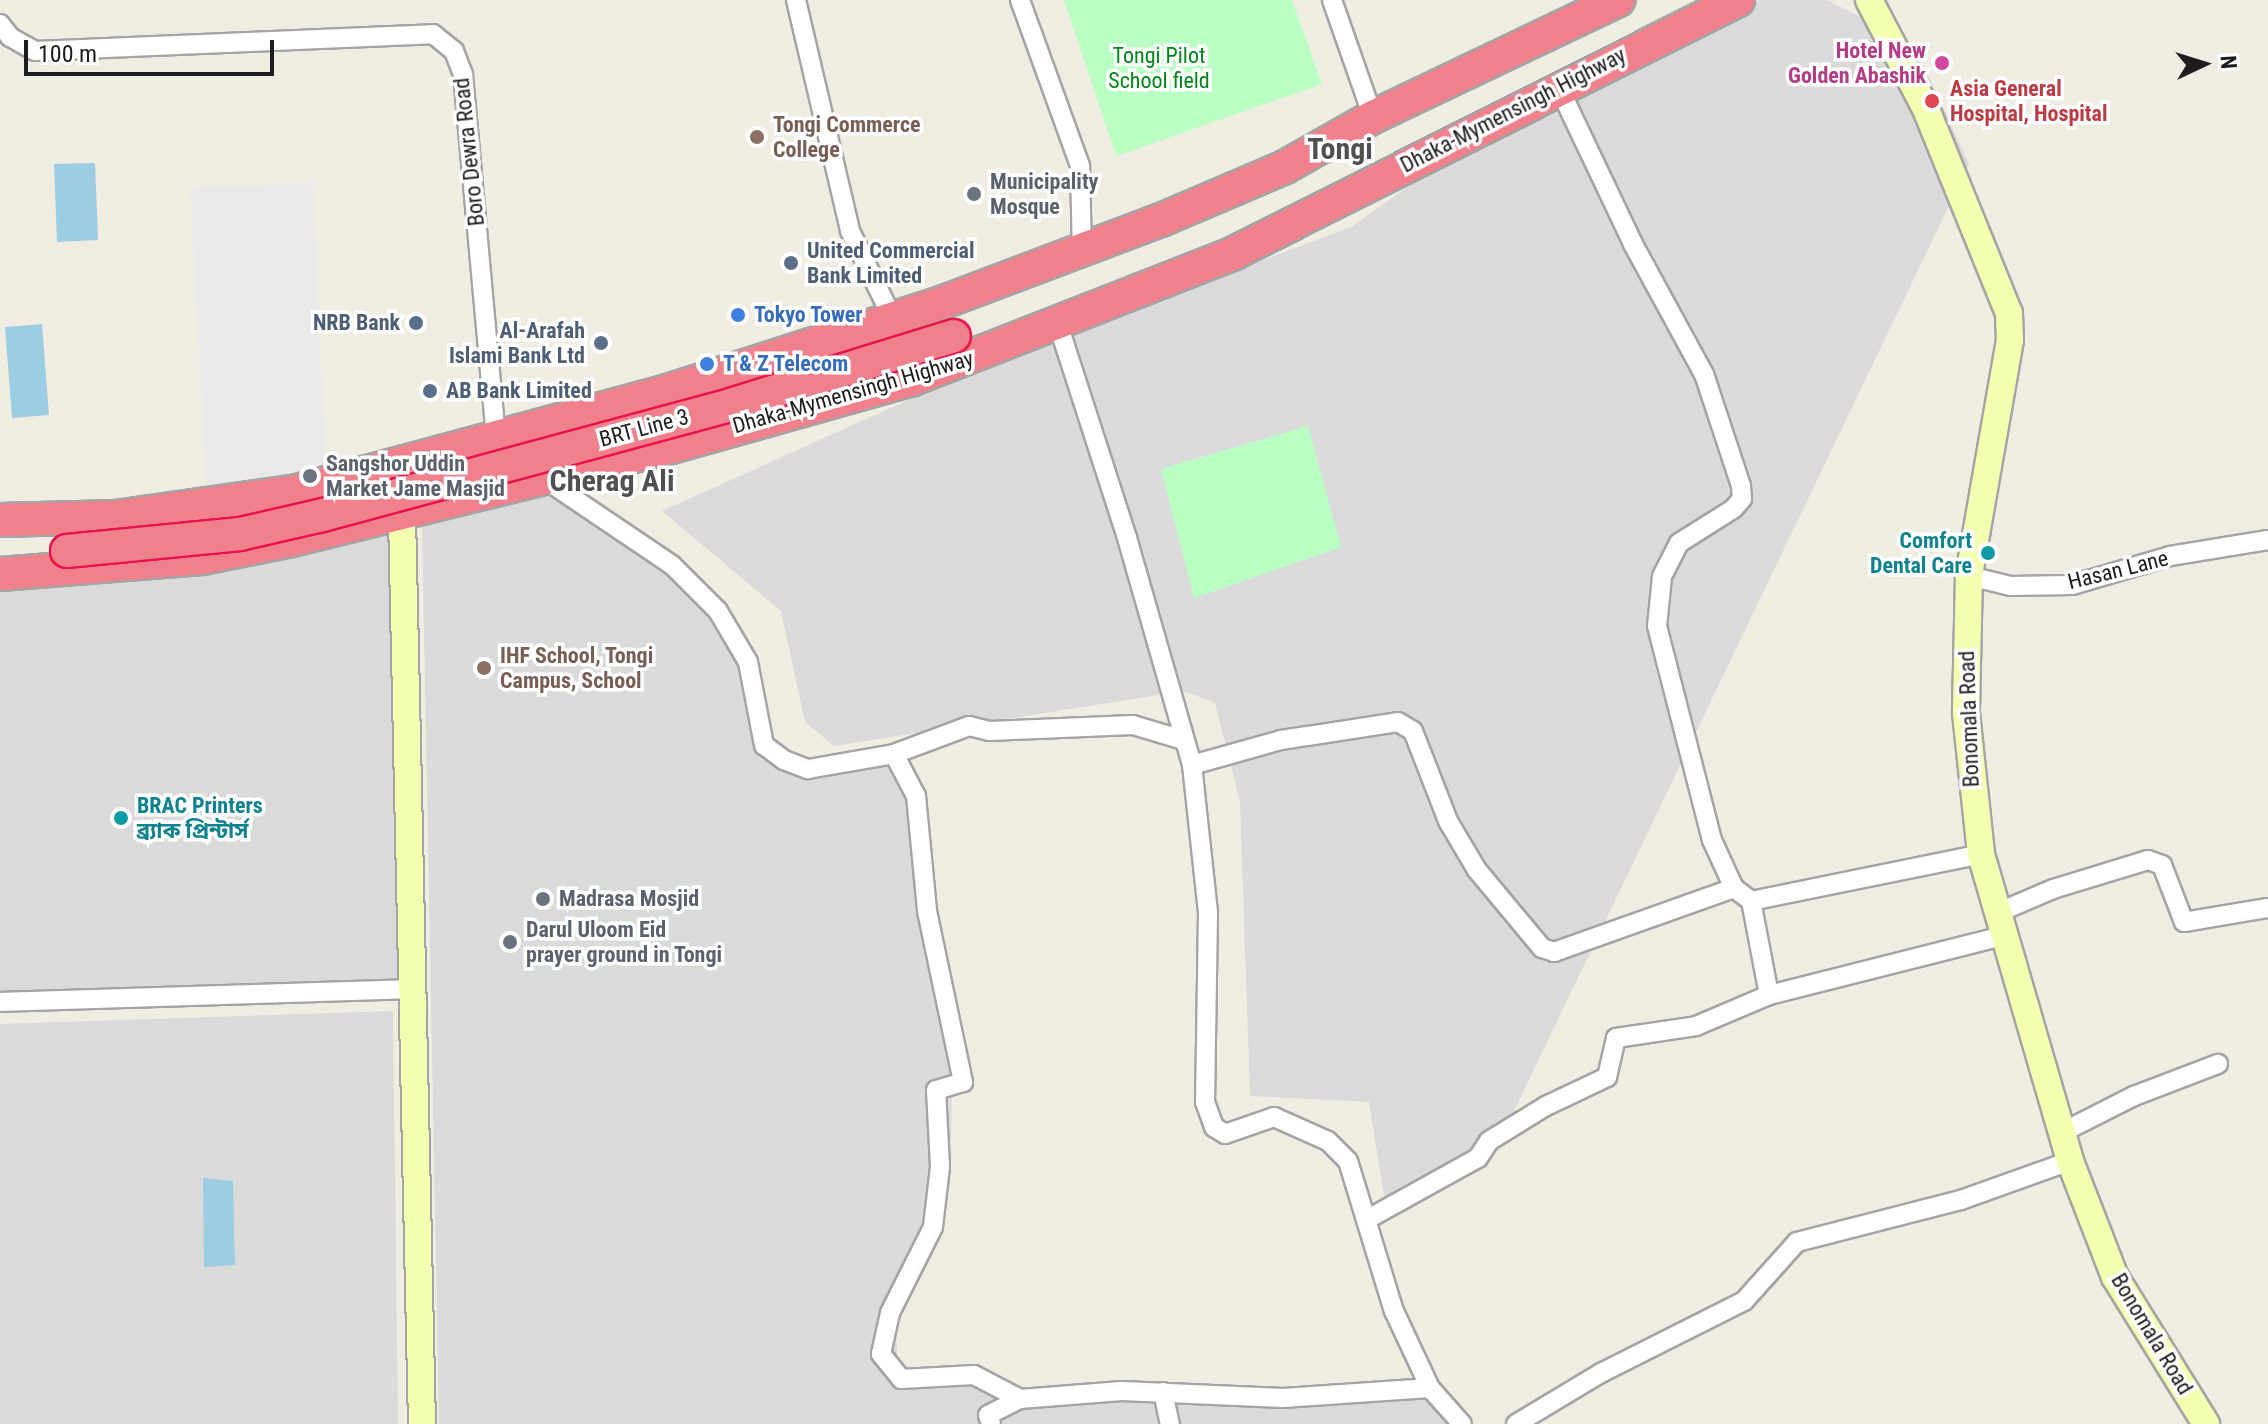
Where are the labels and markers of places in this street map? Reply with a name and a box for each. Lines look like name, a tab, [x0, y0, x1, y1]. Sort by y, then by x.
place label: Hotel New Golden Abashik	[1788, 37, 1926, 88]
marker: Hotel New Golden Abashik	[1933, 54, 1951, 72]
place label: Asia General Hospital, Hospital	[1950, 75, 2108, 126]
marker: Asia General Hospital, Hospital	[1921, 90, 1943, 112]
place label: Tongi Commerce College	[773, 111, 921, 162]
marker: Tongi Commerce College	[748, 128, 766, 146]
place label: Municipality Mosque	[990, 168, 1098, 220]
marker: Municipality Mosque	[965, 185, 983, 203]
place label: United Commercial Bank Limited	[807, 237, 974, 288]
marker: United Commercial Bank Limited	[782, 254, 800, 272]
place label: Tokyo Tower	[754, 302, 863, 328]
marker: Tokyo Tower	[729, 306, 747, 324]
place label: NRB Bank	[313, 310, 400, 336]
marker: NRB Bank	[407, 314, 425, 332]
place label: Al-Arafah Islami Bank Ltd	[449, 317, 585, 368]
marker: Al-Arafah Islami Bank Ltd	[592, 334, 610, 352]
place label: T & Z Telecom	[723, 351, 849, 377]
marker: T & Z Telecom	[698, 355, 716, 373]
place label: AB Bank Limited	[446, 378, 592, 404]
marker: AB Bank Limited	[421, 382, 439, 400]
place label: Sangshor Uddin Market Jame Masjid	[326, 450, 505, 502]
marker: Sangshor Uddin Market Jame Masjid	[301, 467, 319, 485]
place label: Comfort Dental Care	[1870, 527, 1972, 578]
marker: Comfort Dental Care	[1979, 544, 1997, 562]
place label: IHF School, Tongi Campus, School	[500, 642, 654, 694]
marker: IHF School, Tongi Campus, School	[475, 659, 493, 677]
place label: BRAC Printers ব্র্যাক প্রিন্টার্স	[137, 792, 263, 844]
marker: BRAC Printers ব্র্যাক প্রিন্টার্স	[112, 809, 130, 827]
place label: Madrasa Mosjid	[559, 886, 699, 912]
marker: Madrasa Mosjid	[534, 890, 552, 908]
place label: Darul Uloom Eid prayer ground in Tongi	[526, 916, 723, 968]
marker: Darul Uloom Eid prayer ground in Tongi	[501, 933, 519, 951]

